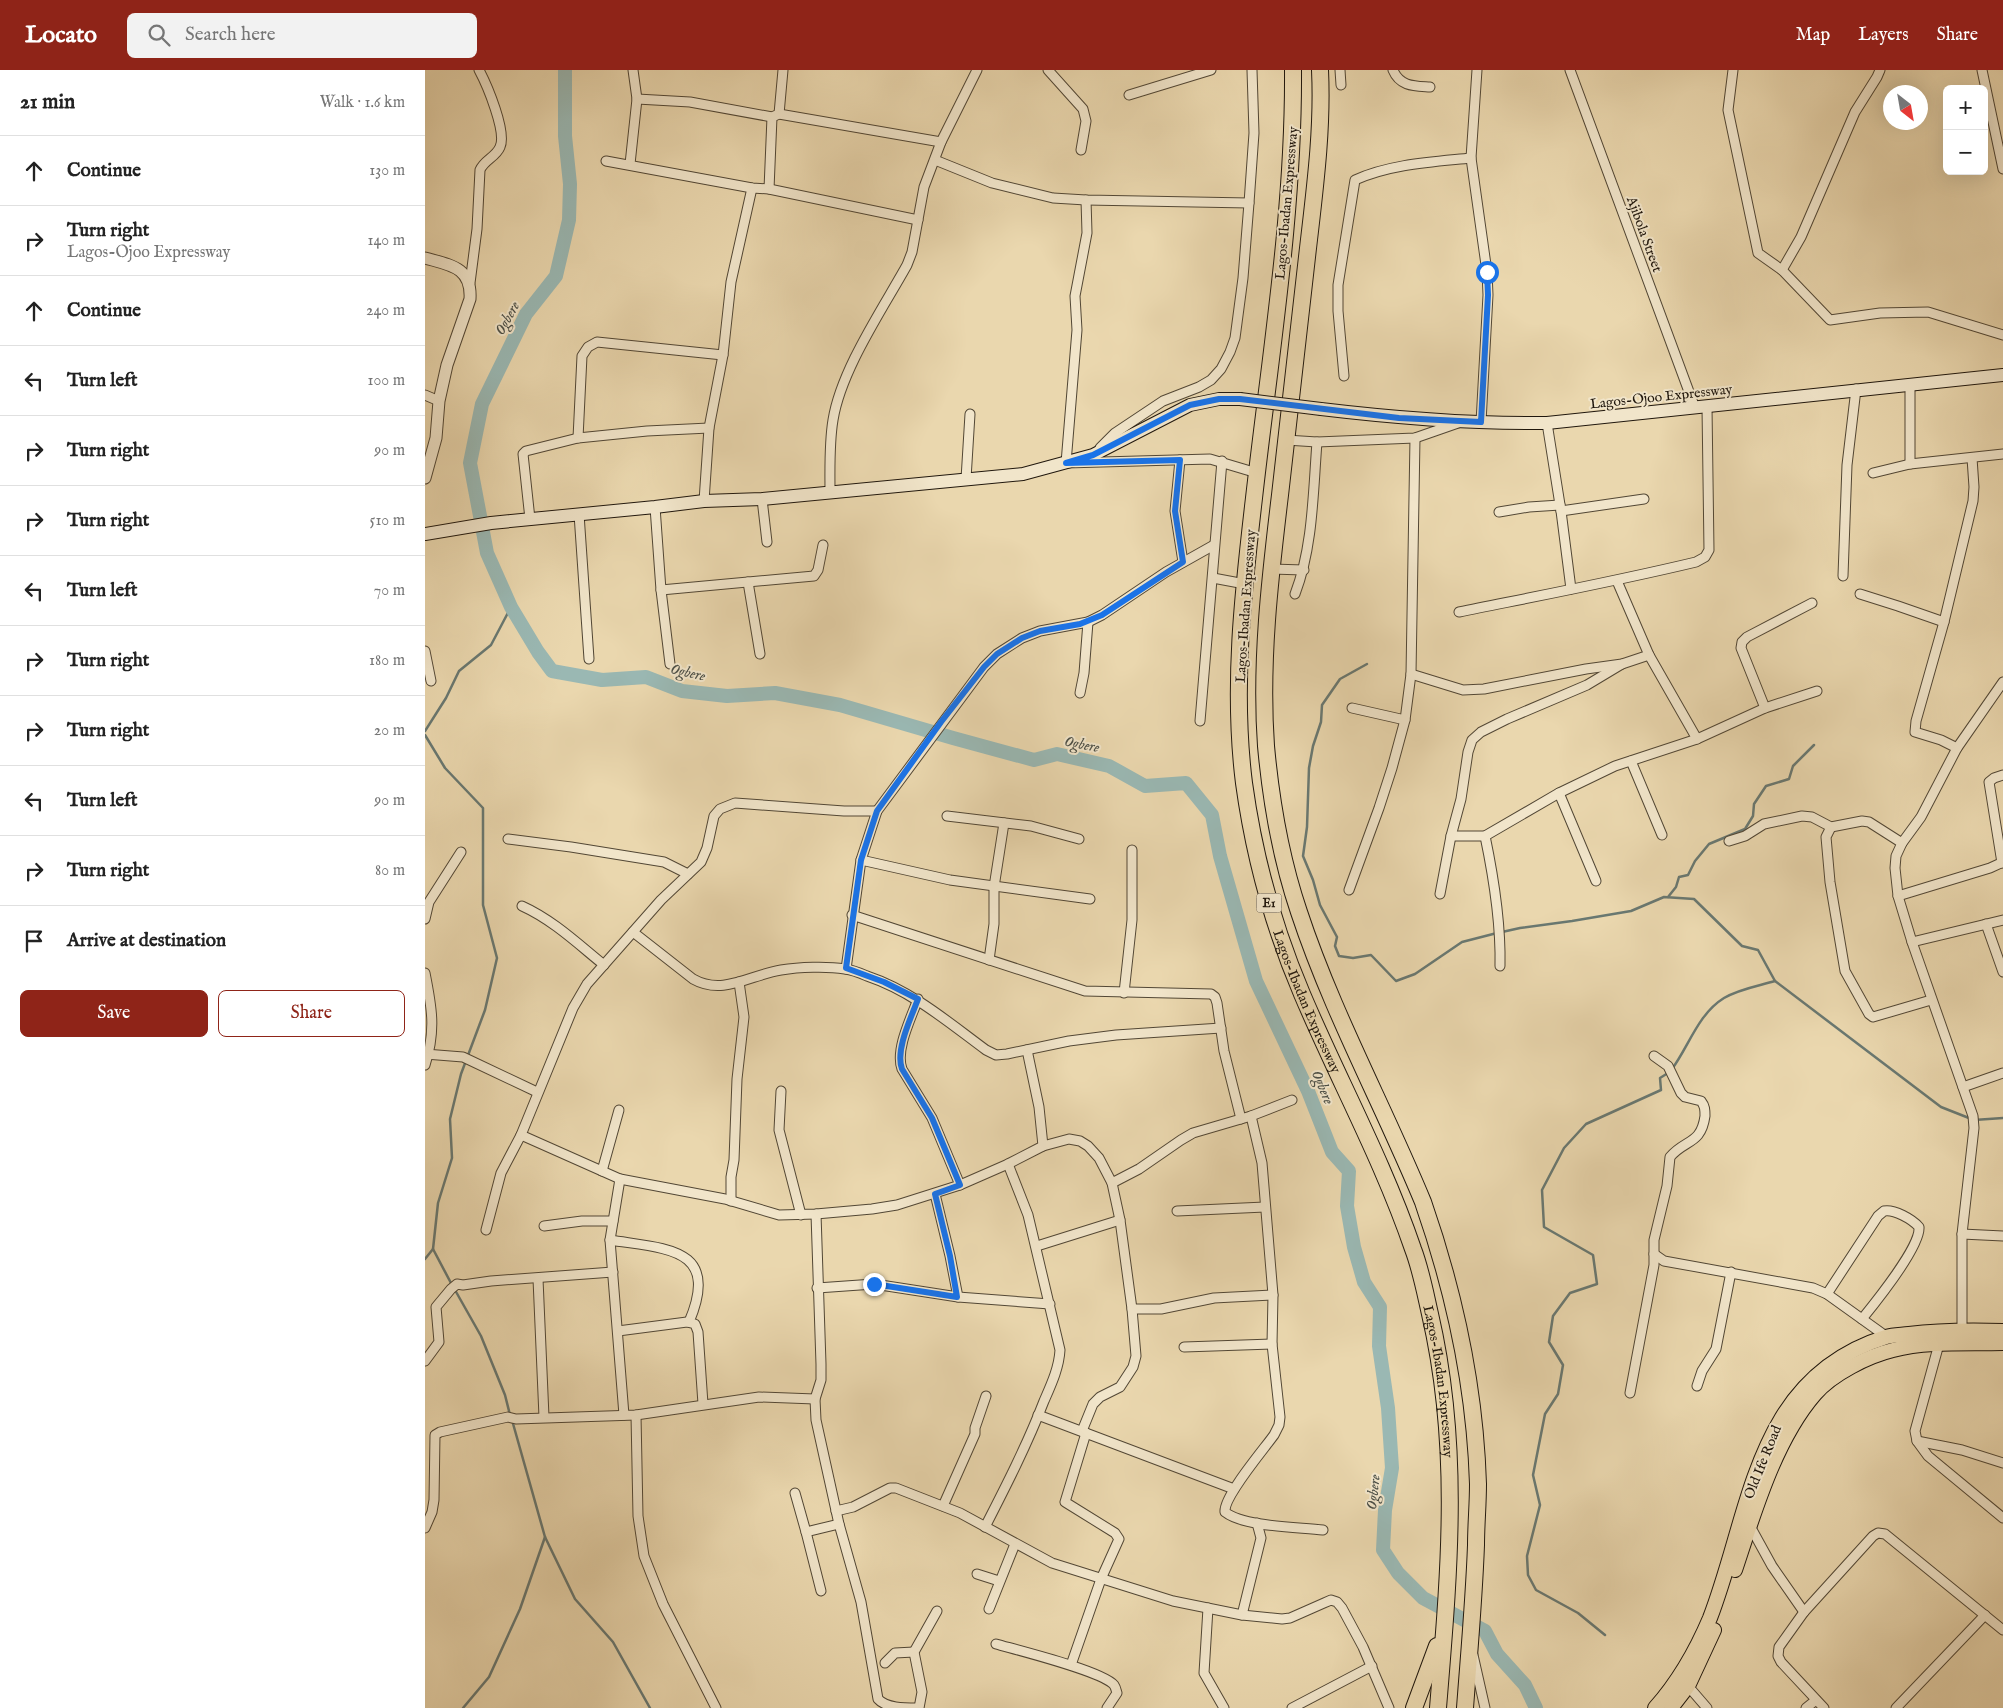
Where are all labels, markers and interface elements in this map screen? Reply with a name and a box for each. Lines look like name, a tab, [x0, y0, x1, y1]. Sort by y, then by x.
search box	[127, 13, 477, 58]
text: Locato	[25, 20, 97, 51]
icon: search	[145, 21, 173, 49]
text: Search here	[185, 23, 276, 47]
text: Map	[1796, 24, 1830, 47]
text: Layers	[1858, 24, 1909, 47]
text: Share	[1937, 24, 1978, 47]
north arrow	[1883, 85, 1928, 130]
map controls	[1943, 85, 1988, 175]
button: +	[1943, 85, 1988, 130]
text: 21 min	[20, 89, 75, 116]
text: Walk · 1.6 km	[320, 93, 405, 113]
street label: Lagos-Ibadan Expressway	[1271, 126, 1303, 280]
button: −	[1943, 130, 1988, 175]
icon: ahead	[20, 157, 48, 185]
text: Continue	[67, 159, 141, 183]
text: 130 m	[369, 161, 405, 181]
street label: Ajibola Street	[1622, 193, 1666, 275]
text: Turn right	[67, 219, 149, 243]
icon: right	[20, 227, 48, 255]
text: 140 m	[367, 231, 405, 251]
text: Lagos-Ojoo Expressway	[67, 243, 231, 263]
route start	[1476, 261, 1499, 284]
icon: ahead	[20, 297, 48, 325]
water label: Ogbere	[491, 298, 525, 339]
text: Continue	[67, 299, 141, 323]
text: 240 m	[366, 301, 405, 321]
icon: left	[20, 367, 48, 395]
text: Turn left	[67, 369, 138, 393]
text: 100 m	[368, 371, 405, 391]
street label: Lagos-Ojoo Expressway	[1589, 381, 1733, 413]
icon: right	[20, 437, 48, 465]
text: Turn right	[67, 439, 149, 463]
text: 90 m	[374, 441, 405, 461]
icon: right	[20, 507, 48, 535]
text: Turn right	[67, 509, 149, 533]
text: 510 m	[370, 511, 405, 531]
street label: Lagos-Ibadan Expressway	[1232, 529, 1260, 683]
icon: left	[20, 577, 48, 605]
text: Turn left	[67, 579, 138, 603]
text: 70 m	[374, 581, 405, 601]
icon: right	[20, 647, 48, 675]
text: Turn right	[67, 649, 149, 673]
text: 180 m	[369, 651, 405, 671]
water label: Ogbere	[668, 659, 707, 687]
icon: right	[20, 717, 48, 745]
text: Turn right	[67, 719, 149, 743]
text: 20 m	[374, 721, 405, 741]
water label: Ogbere	[1063, 732, 1101, 758]
icon: left	[20, 787, 48, 815]
text: Turn left	[67, 789, 138, 813]
text: 90 m	[374, 791, 405, 811]
icon: right	[20, 857, 48, 885]
text: Turn right	[67, 859, 149, 883]
text: 80 m	[375, 861, 405, 881]
road number: E1	[1257, 894, 1281, 912]
icon: arrive	[20, 927, 48, 955]
street label: Lagos-Ibadan Expressway	[1268, 928, 1344, 1076]
text: Arrive at destination	[67, 929, 226, 953]
button: Save	[20, 990, 208, 1037]
button: Share	[218, 990, 405, 1037]
water label: Ogbere	[1306, 1067, 1338, 1108]
route end	[863, 1273, 886, 1296]
street label: Lagos-Ibadan Expressway	[1418, 1304, 1457, 1458]
street label: Old Ife Road	[1740, 1422, 1786, 1502]
water label: Ogbere	[1362, 1473, 1386, 1511]

